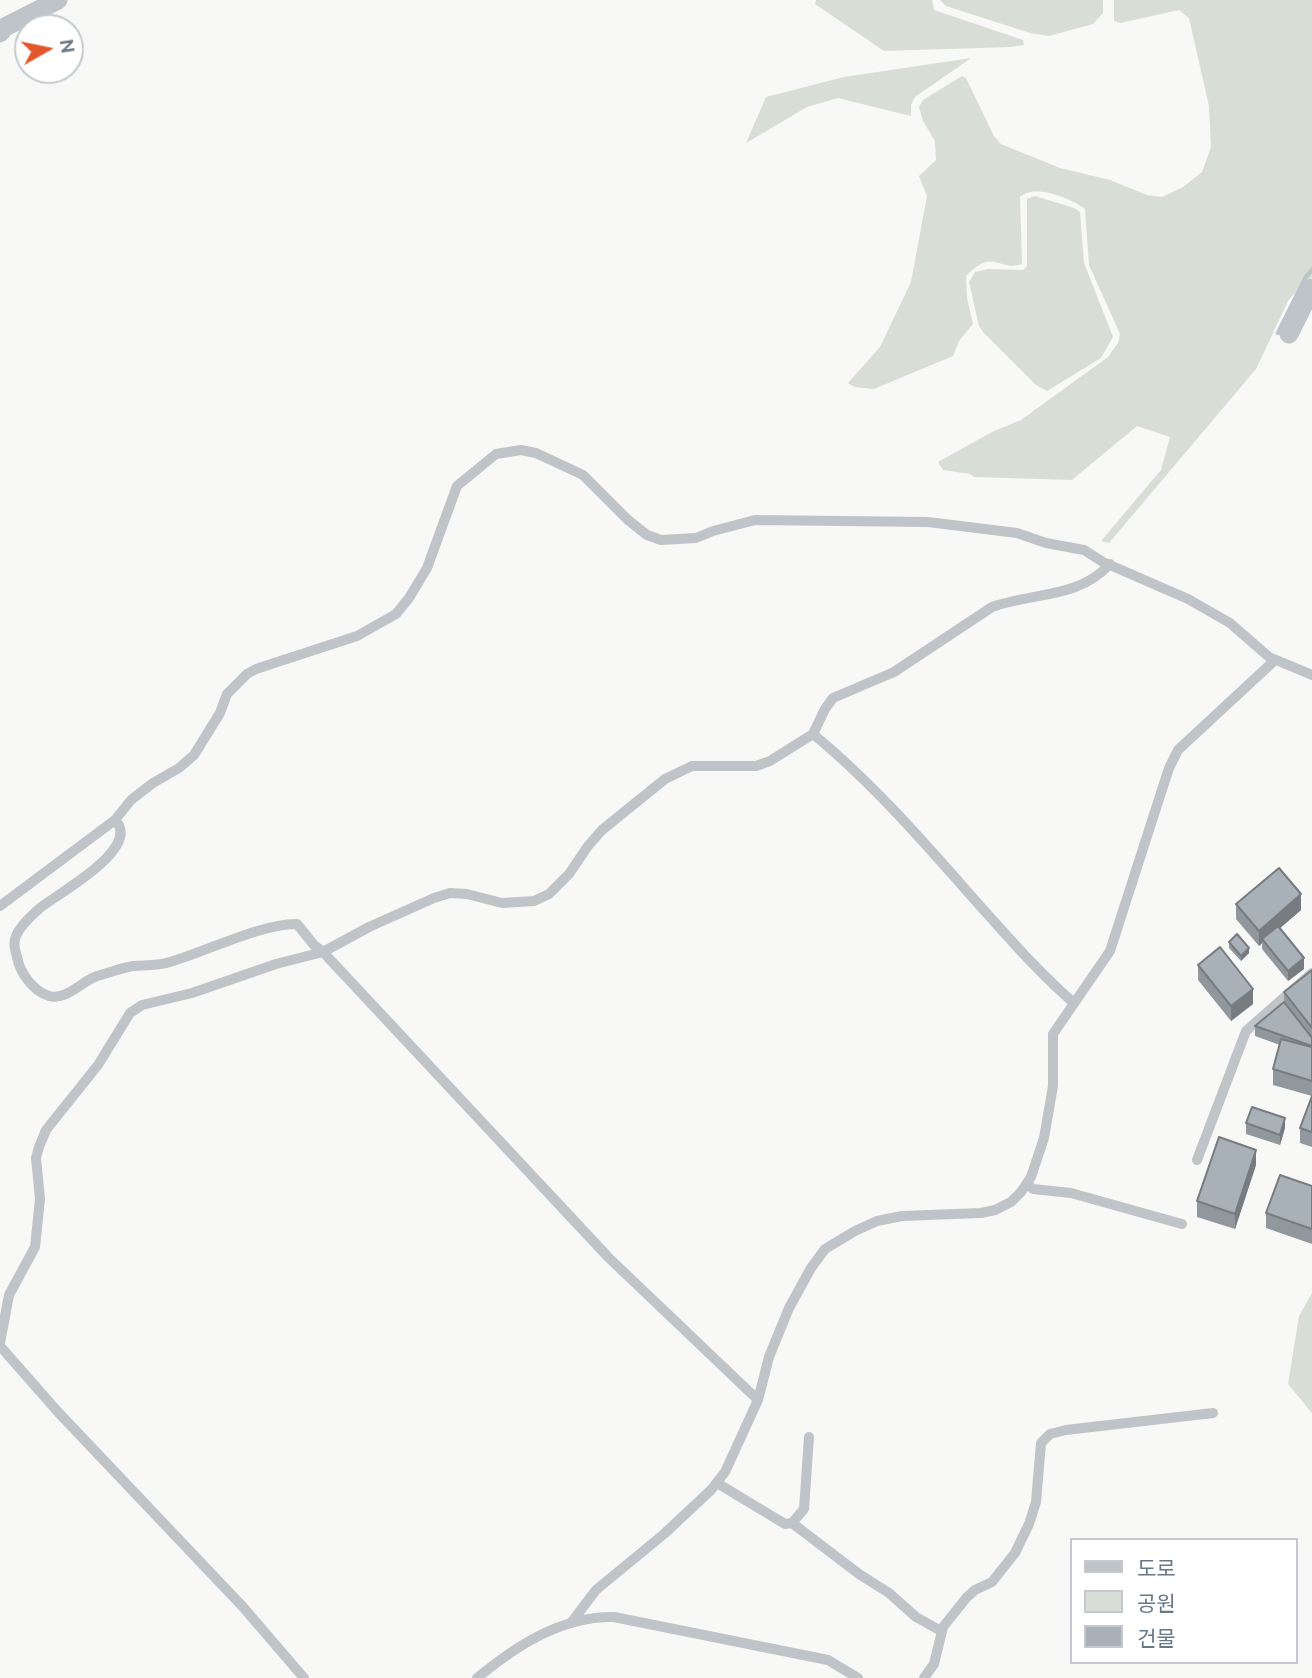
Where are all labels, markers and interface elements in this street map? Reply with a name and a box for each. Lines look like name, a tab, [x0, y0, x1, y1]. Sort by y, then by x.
north arrow	[14, 14, 84, 84]
text: N	[56, 37, 80, 55]
legend	[1070, 1538, 1298, 1664]
text: 도로	[1137, 1556, 1176, 1580]
text: 공원	[1137, 1591, 1176, 1615]
text: 건물	[1137, 1626, 1176, 1650]

